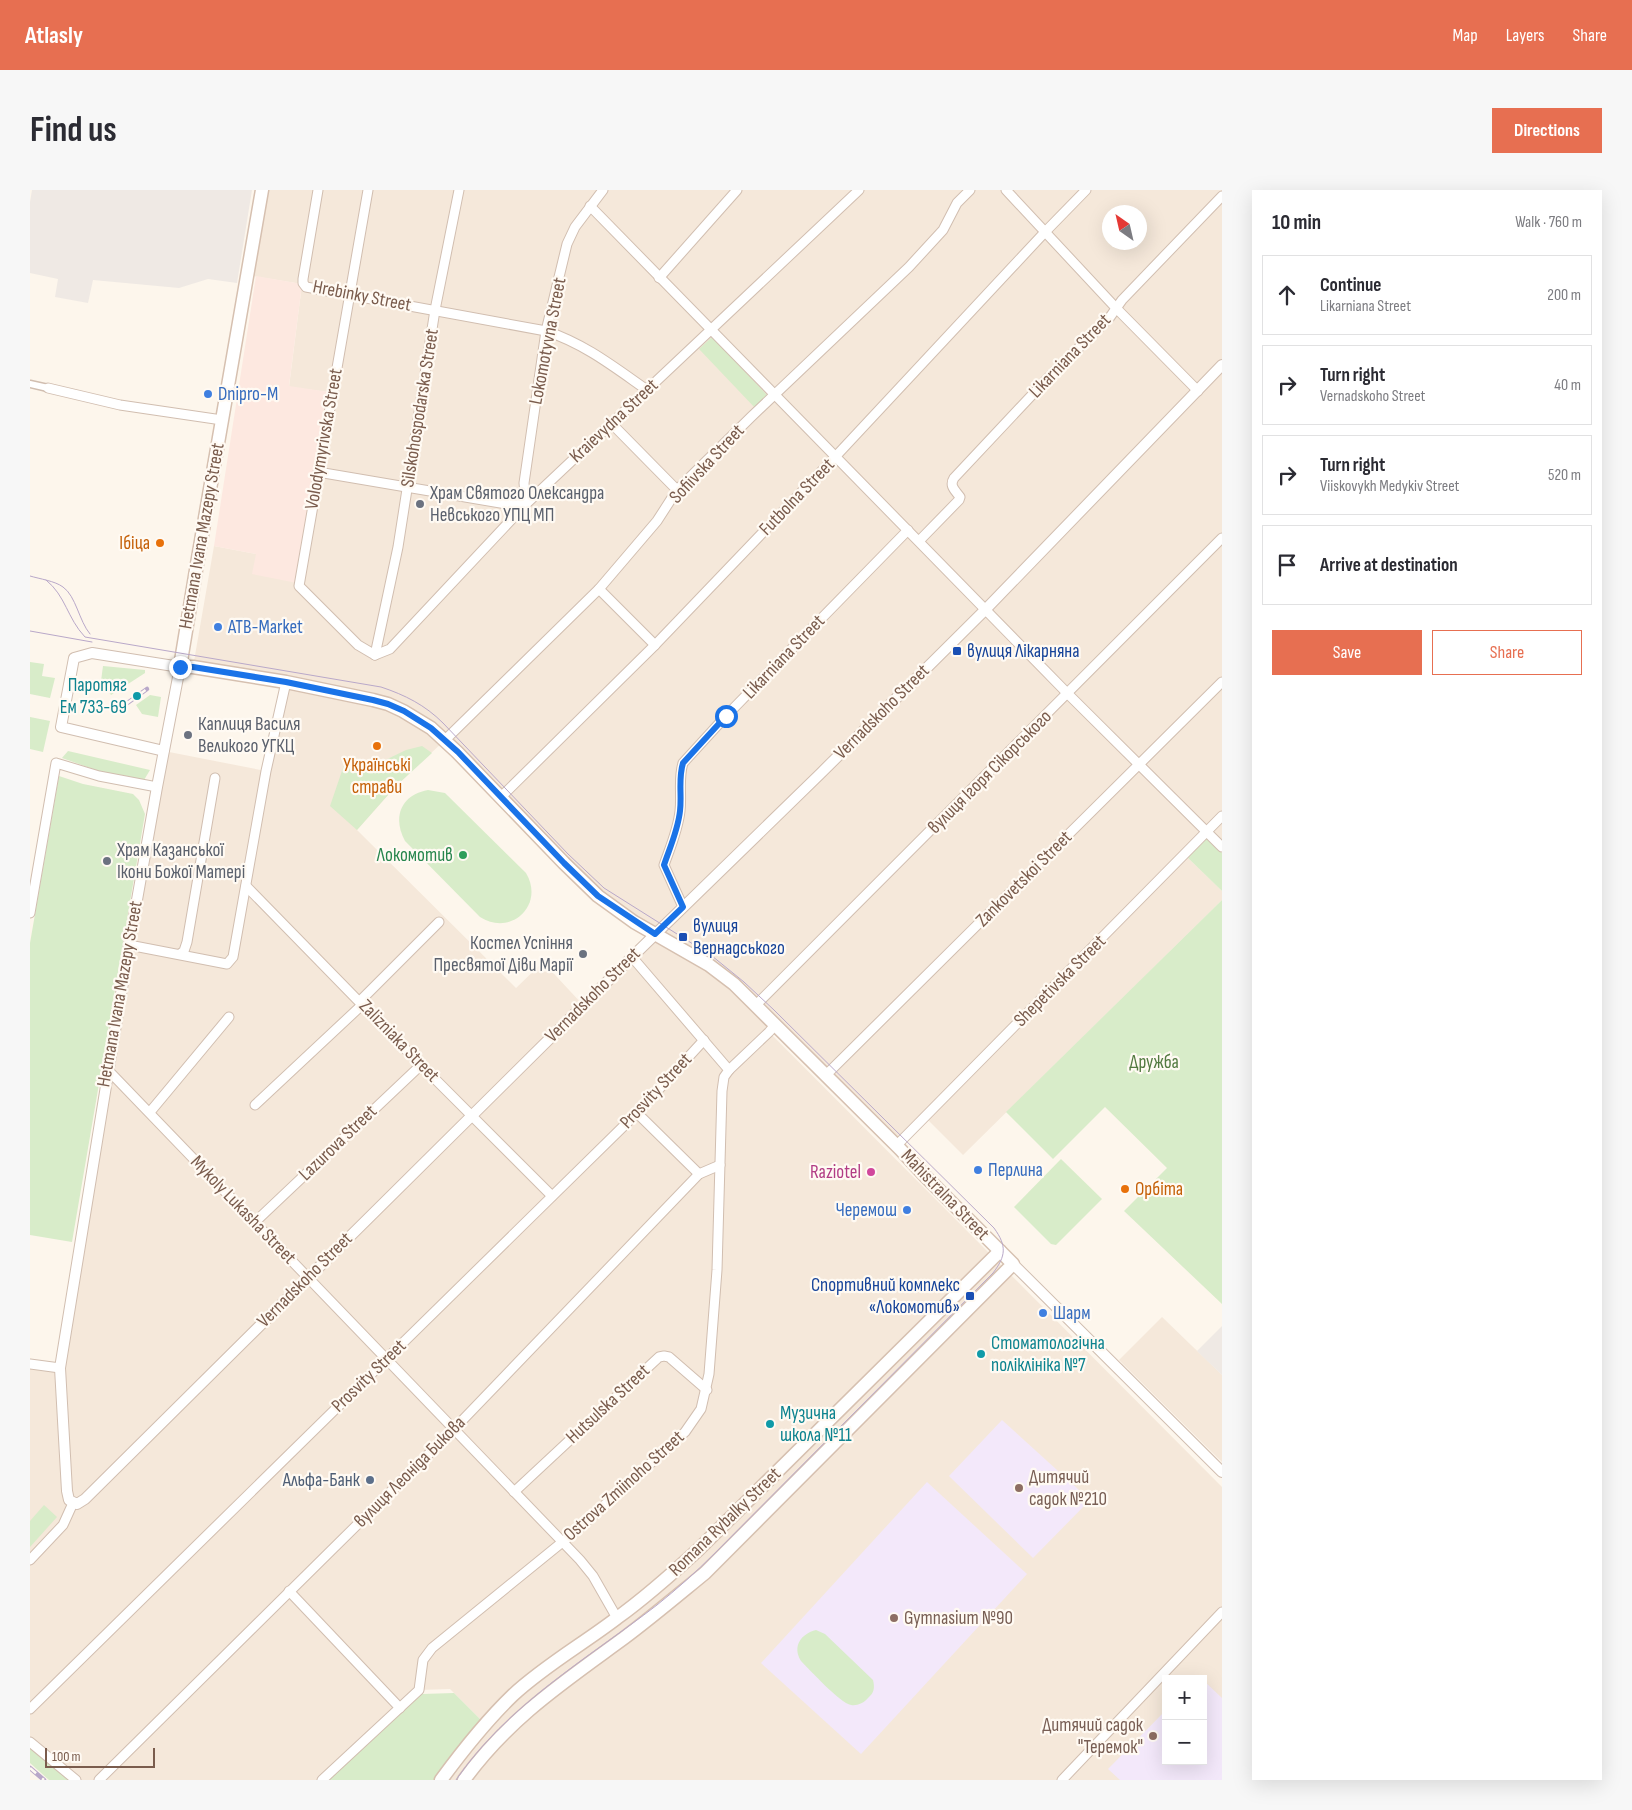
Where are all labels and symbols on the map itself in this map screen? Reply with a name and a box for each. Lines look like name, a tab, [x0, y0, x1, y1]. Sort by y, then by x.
north arrow	[1102, 205, 1147, 250]
street label: Hrebinky Street	[311, 275, 413, 317]
street label: Lokomotyvna Street	[524, 275, 572, 406]
street label: Likarniana Street	[1024, 309, 1116, 403]
street label: Silskohospodarska Street	[396, 327, 444, 489]
street label: Volodymyrivska Street	[300, 366, 348, 511]
street label: Kraievydna Street	[565, 374, 663, 468]
place label: Dnipro-M	[218, 383, 278, 406]
marker: Dnipro-M	[202, 388, 214, 400]
street label: Sofiivska Street	[665, 420, 750, 508]
street label: Hetmana Ivana Mazepy Street	[174, 441, 230, 631]
street label: Futbolna Street	[754, 453, 840, 541]
place label: Храм Святого Олександра Невського УПЦ МП	[429, 482, 604, 527]
marker: Храм Святого Олександра Невського УПЦ МП	[414, 498, 426, 510]
place label: Ібіца	[119, 532, 150, 555]
marker: Ібіца	[154, 537, 166, 549]
street label: Likarniana Street	[738, 610, 830, 704]
place label: ATB-Market	[227, 616, 303, 639]
marker: ATB-Market	[212, 621, 224, 633]
place label: вулиця Лікарняна	[967, 640, 1080, 663]
marker: вулиця Лікарняна	[951, 645, 963, 657]
route end	[169, 656, 192, 679]
street label: Vernadskoho Street	[830, 659, 935, 764]
place label: Паротяг Ем 733-69	[60, 674, 127, 719]
marker: Паротяг Ем 733-69	[131, 690, 143, 702]
route start	[715, 705, 738, 728]
street label: вулиця Ігоря Сікорського	[923, 705, 1057, 839]
place label: Каплиця Василя Великого УГКЦ	[198, 713, 301, 758]
marker: Каплиця Василя Великого УГКЦ	[182, 729, 194, 741]
marker: Українські страви	[371, 740, 383, 752]
place label: Українські страви	[343, 754, 411, 799]
street label: Zankovetskoi Street	[971, 826, 1077, 932]
place label: Храм Казанської Ікони Божої Матері	[116, 839, 245, 884]
place label: Локомотив	[376, 844, 453, 867]
marker: Локомотив	[457, 849, 469, 861]
marker: Храм Казанської Ікони Божої Матері	[101, 855, 113, 867]
street label: Hetmana Ivana Mazepy Street	[92, 899, 148, 1089]
place label: вулиця Вернадського	[693, 915, 785, 960]
street label: Shepetivska Street	[1009, 930, 1111, 1032]
marker: вулиця Вернадського	[677, 931, 689, 943]
place label: Костел Успіння Пресвятої Діви Марії	[433, 932, 573, 977]
street label: Vernadskoho Street	[541, 942, 646, 1047]
marker: Костел Успіння Пресвятої Діви Марії	[577, 948, 589, 960]
street label: Zalizniaka Street	[354, 995, 444, 1087]
street label: Prosvity Street	[615, 1048, 697, 1134]
park label: Дружба	[1129, 1051, 1179, 1074]
street label: Lazurova Street	[294, 1100, 382, 1186]
street label: Mahistralna Street	[896, 1145, 994, 1245]
street label: Mykoly Lukasha Street	[185, 1151, 301, 1269]
place label: Перлина	[988, 1159, 1043, 1182]
place label: Raziotel	[810, 1161, 861, 1184]
marker: Перлина	[972, 1164, 984, 1176]
marker: Raziotel	[865, 1166, 877, 1178]
place label: Орбіта	[1135, 1178, 1183, 1201]
marker: Орбіта	[1119, 1183, 1131, 1195]
place label: Черемош	[835, 1199, 897, 1222]
marker: Черемош	[901, 1204, 913, 1216]
street label: Vernadskoho Street	[253, 1227, 358, 1332]
place label: Спортивний комплекс «Локомотив»	[811, 1274, 960, 1319]
marker: Спортивний комплекс «Локомотив»	[964, 1290, 976, 1302]
place label: Шарм	[1053, 1302, 1090, 1325]
marker: Шарм	[1037, 1307, 1049, 1319]
place label: Стоматологічна поліклініка №7	[991, 1332, 1105, 1377]
street label: Prosvity Street	[327, 1335, 411, 1417]
marker: Стоматологічна поліклініка №7	[975, 1348, 987, 1360]
street label: Hutsulska Street	[561, 1359, 655, 1449]
place label: Музична школа №11	[780, 1402, 852, 1447]
street label: вулиця Леоніда Бикова	[350, 1412, 470, 1532]
marker: Музична школа №11	[764, 1418, 776, 1430]
street label: Ostrova Zmiinoho Street	[559, 1426, 689, 1546]
street label: Romana Rybalky Street	[664, 1463, 786, 1581]
place label: Дитячий садок №210	[1029, 1466, 1107, 1511]
place label: Альфа-Банк	[282, 1469, 361, 1492]
marker: Альфа-Банк	[364, 1474, 376, 1486]
marker: Дитячий садок №210	[1013, 1482, 1025, 1494]
place label: Gymnasium №90	[904, 1607, 1013, 1630]
marker: Gymnasium №90	[888, 1612, 900, 1624]
place label: Дитячий садок "Теремок"	[1042, 1714, 1144, 1759]
marker: Дитячий садок "Теремок"	[1147, 1730, 1159, 1742]
scale bar	[45, 1745, 155, 1768]

